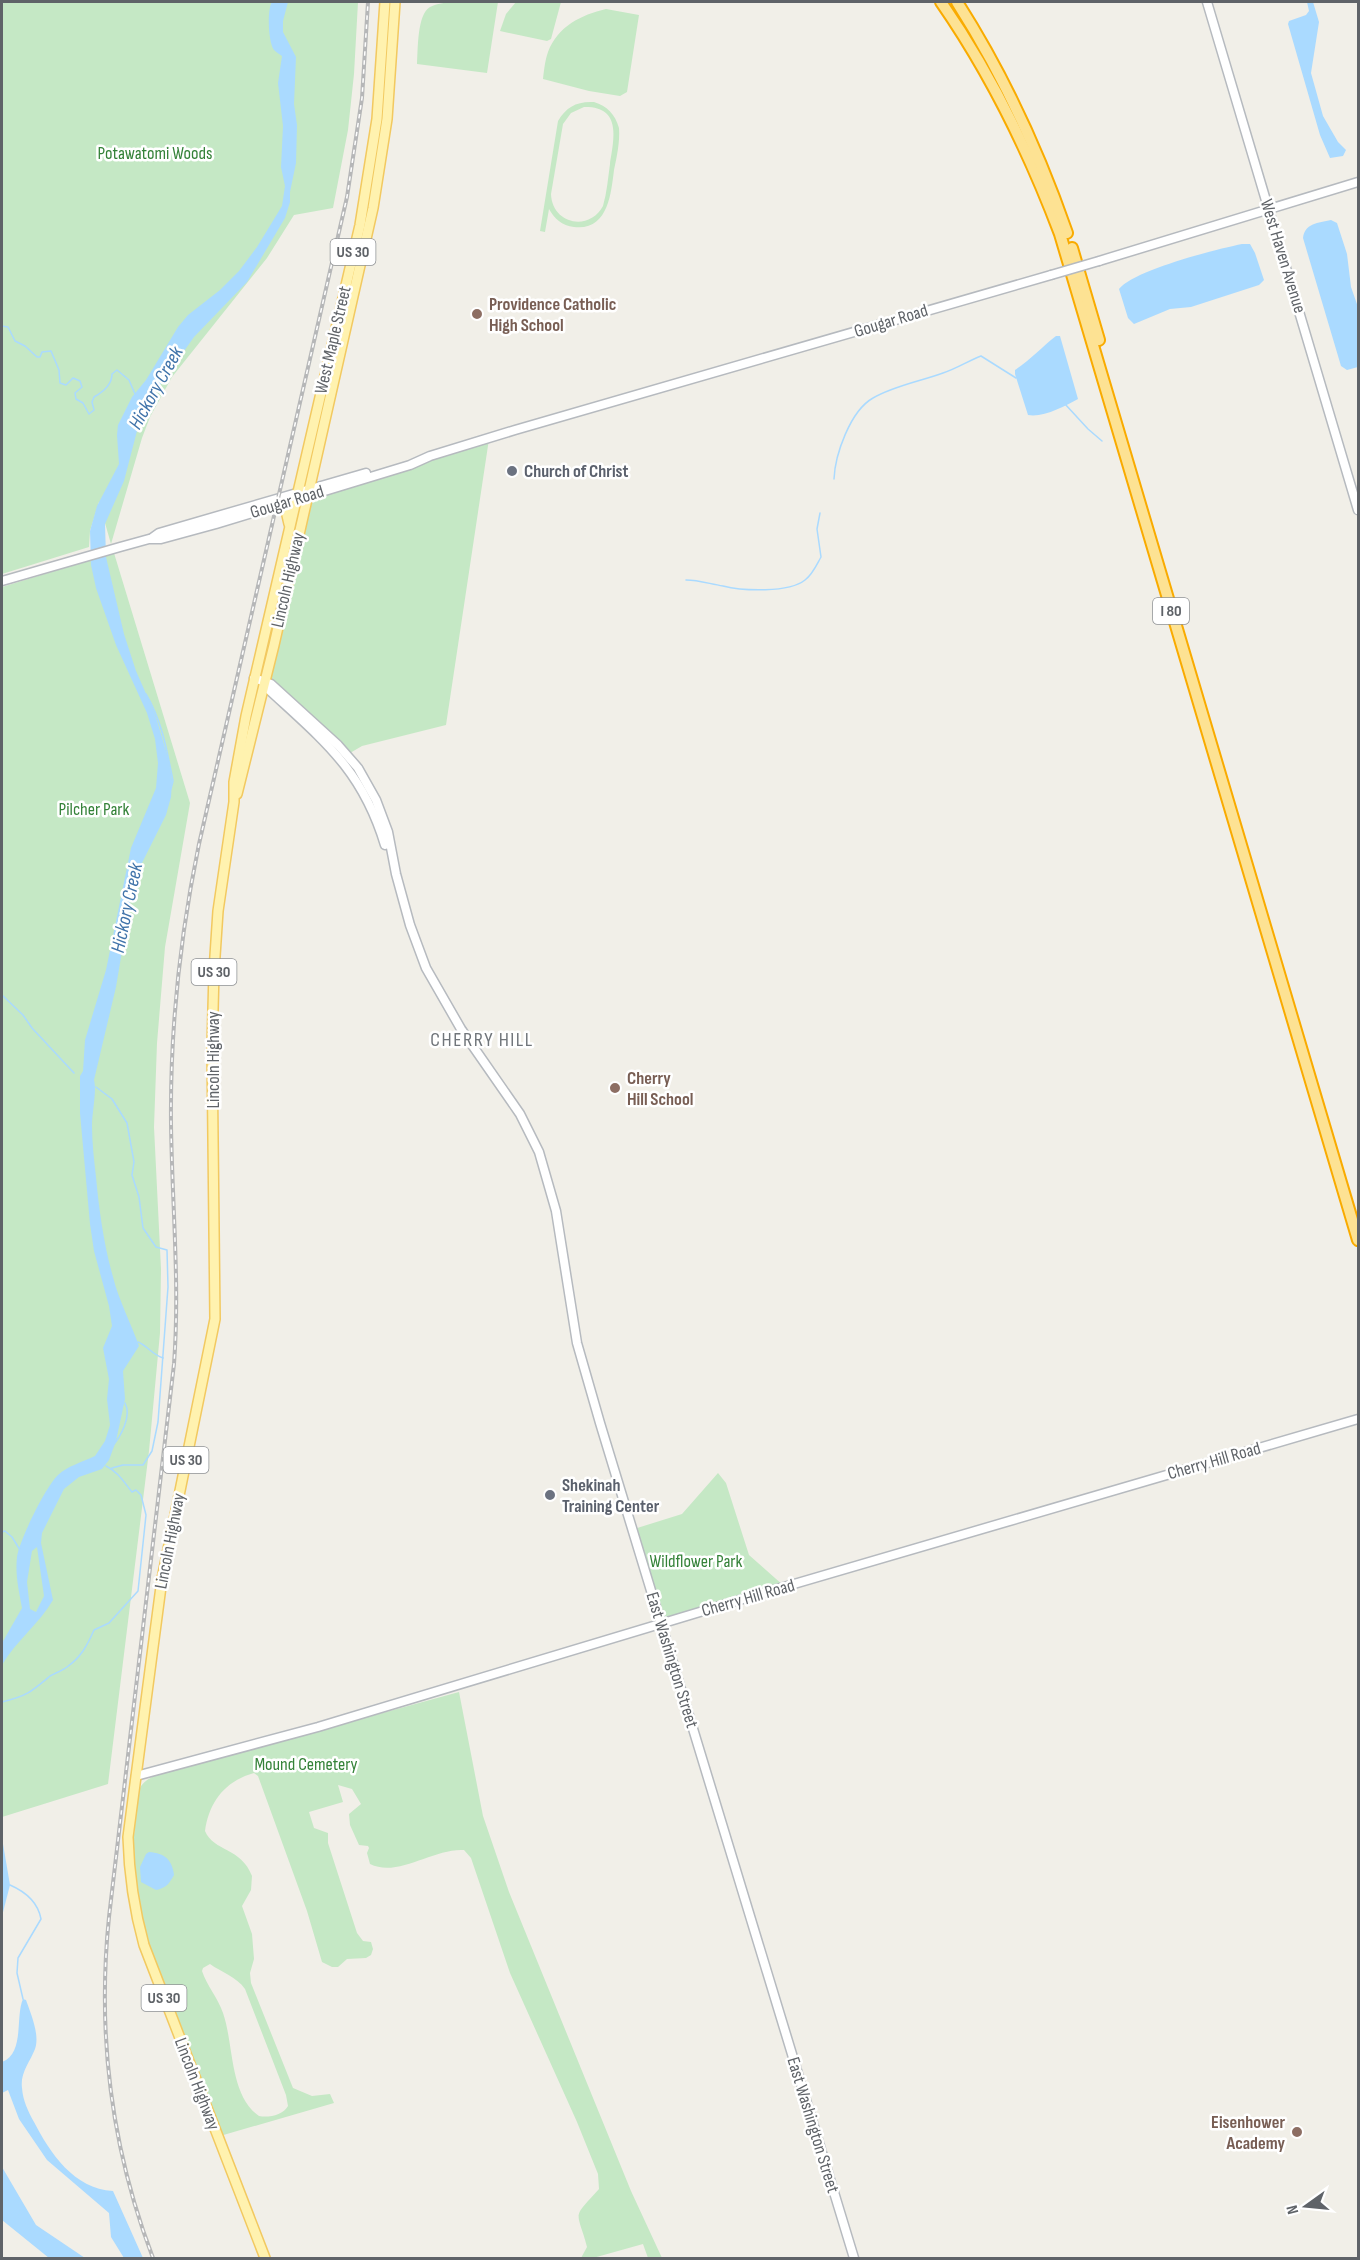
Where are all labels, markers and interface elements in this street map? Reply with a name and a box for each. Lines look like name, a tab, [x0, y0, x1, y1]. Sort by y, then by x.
park label: Potawatomi Woods	[97, 143, 213, 164]
street label: West Haven Avenue	[1256, 196, 1310, 316]
road number: US 30	[330, 239, 376, 265]
street label: West Maple Street	[310, 284, 356, 396]
place label: Providence Catholic High School	[489, 294, 616, 336]
street label: Gougar Road	[852, 300, 930, 342]
marker: Providence Catholic High School	[470, 307, 484, 321]
water label: Hickory Creek	[123, 342, 189, 434]
place label: Church of Christ	[524, 461, 628, 482]
marker: Church of Christ	[505, 464, 519, 478]
street label: Gougar Road	[248, 481, 326, 523]
street label: Lincoln Highway	[267, 530, 309, 630]
road number: I 80	[1153, 598, 1189, 624]
park label: Pilcher Park	[59, 799, 130, 820]
water label: Hickory Creek	[106, 860, 148, 955]
road number: US 30	[192, 959, 236, 985]
street label: Lincoln Highway	[203, 1011, 224, 1109]
district label: CHERRY HILL	[430, 1028, 534, 1052]
place label: Cherry Hill School	[627, 1068, 693, 1110]
marker: Cherry Hill School	[608, 1081, 622, 1095]
street label: Cherry Hill Road	[1165, 1438, 1263, 1484]
road number: US 30	[164, 1447, 208, 1473]
place label: Shekinah Training Center	[562, 1475, 660, 1517]
marker: Shekinah Training Center	[543, 1488, 557, 1502]
street label: Lincoln Highway	[150, 1491, 190, 1591]
park label: Wildflower Park	[650, 1551, 743, 1572]
street label: Cherry Hill Road	[699, 1575, 797, 1621]
street label: East Washington Street	[641, 1590, 703, 1731]
park label: Mound Cemetery	[254, 1754, 358, 1775]
road number: US 30	[142, 1985, 186, 2011]
street label: Lincoln Highway	[170, 2035, 224, 2133]
street label: East Washington Street	[782, 2055, 844, 2196]
place label: Eisenhower Academy	[1211, 2112, 1286, 2154]
marker: Eisenhower Academy	[1290, 2125, 1304, 2139]
north arrow	[1276, 2176, 1336, 2236]
text: N	[1283, 2203, 1303, 2216]

